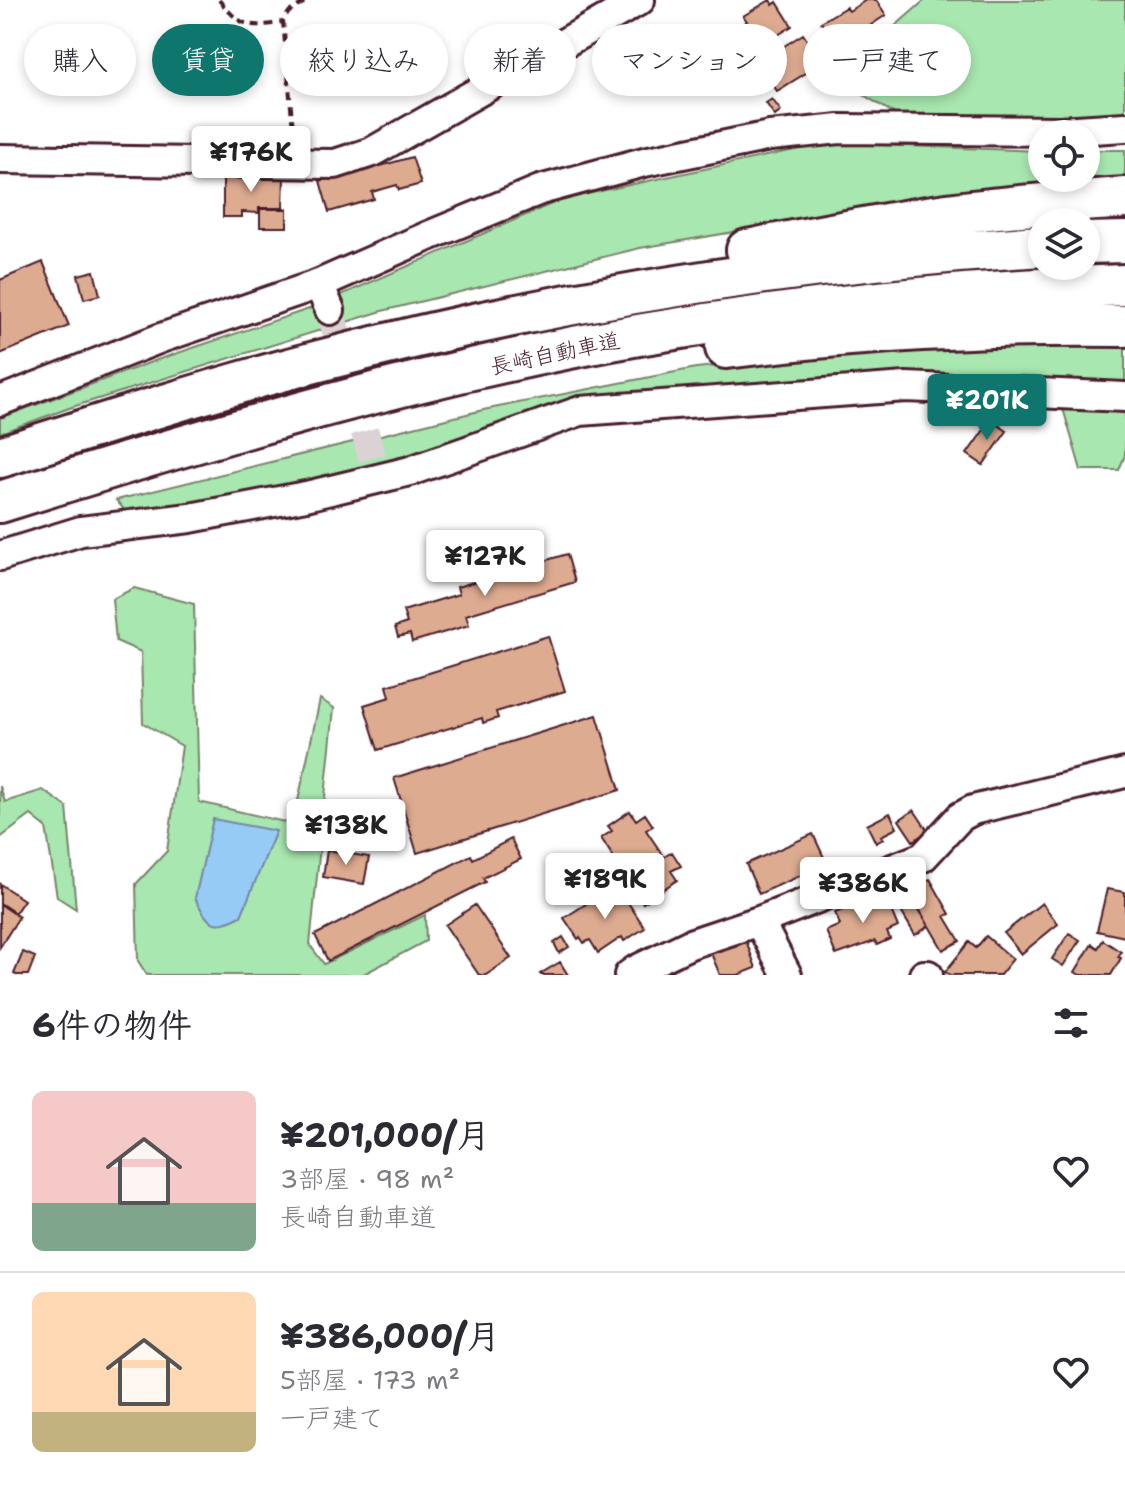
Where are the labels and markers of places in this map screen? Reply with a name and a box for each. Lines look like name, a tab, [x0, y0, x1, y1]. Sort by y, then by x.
pin: ¥176K	[195, 126, 307, 194]
pin: ¥201K	[931, 374, 1043, 442]
pin: ¥127K	[429, 530, 541, 598]
pin: ¥138K	[290, 799, 402, 867]
pin: ¥189K	[549, 853, 661, 921]
pin: ¥386K	[807, 857, 919, 925]

